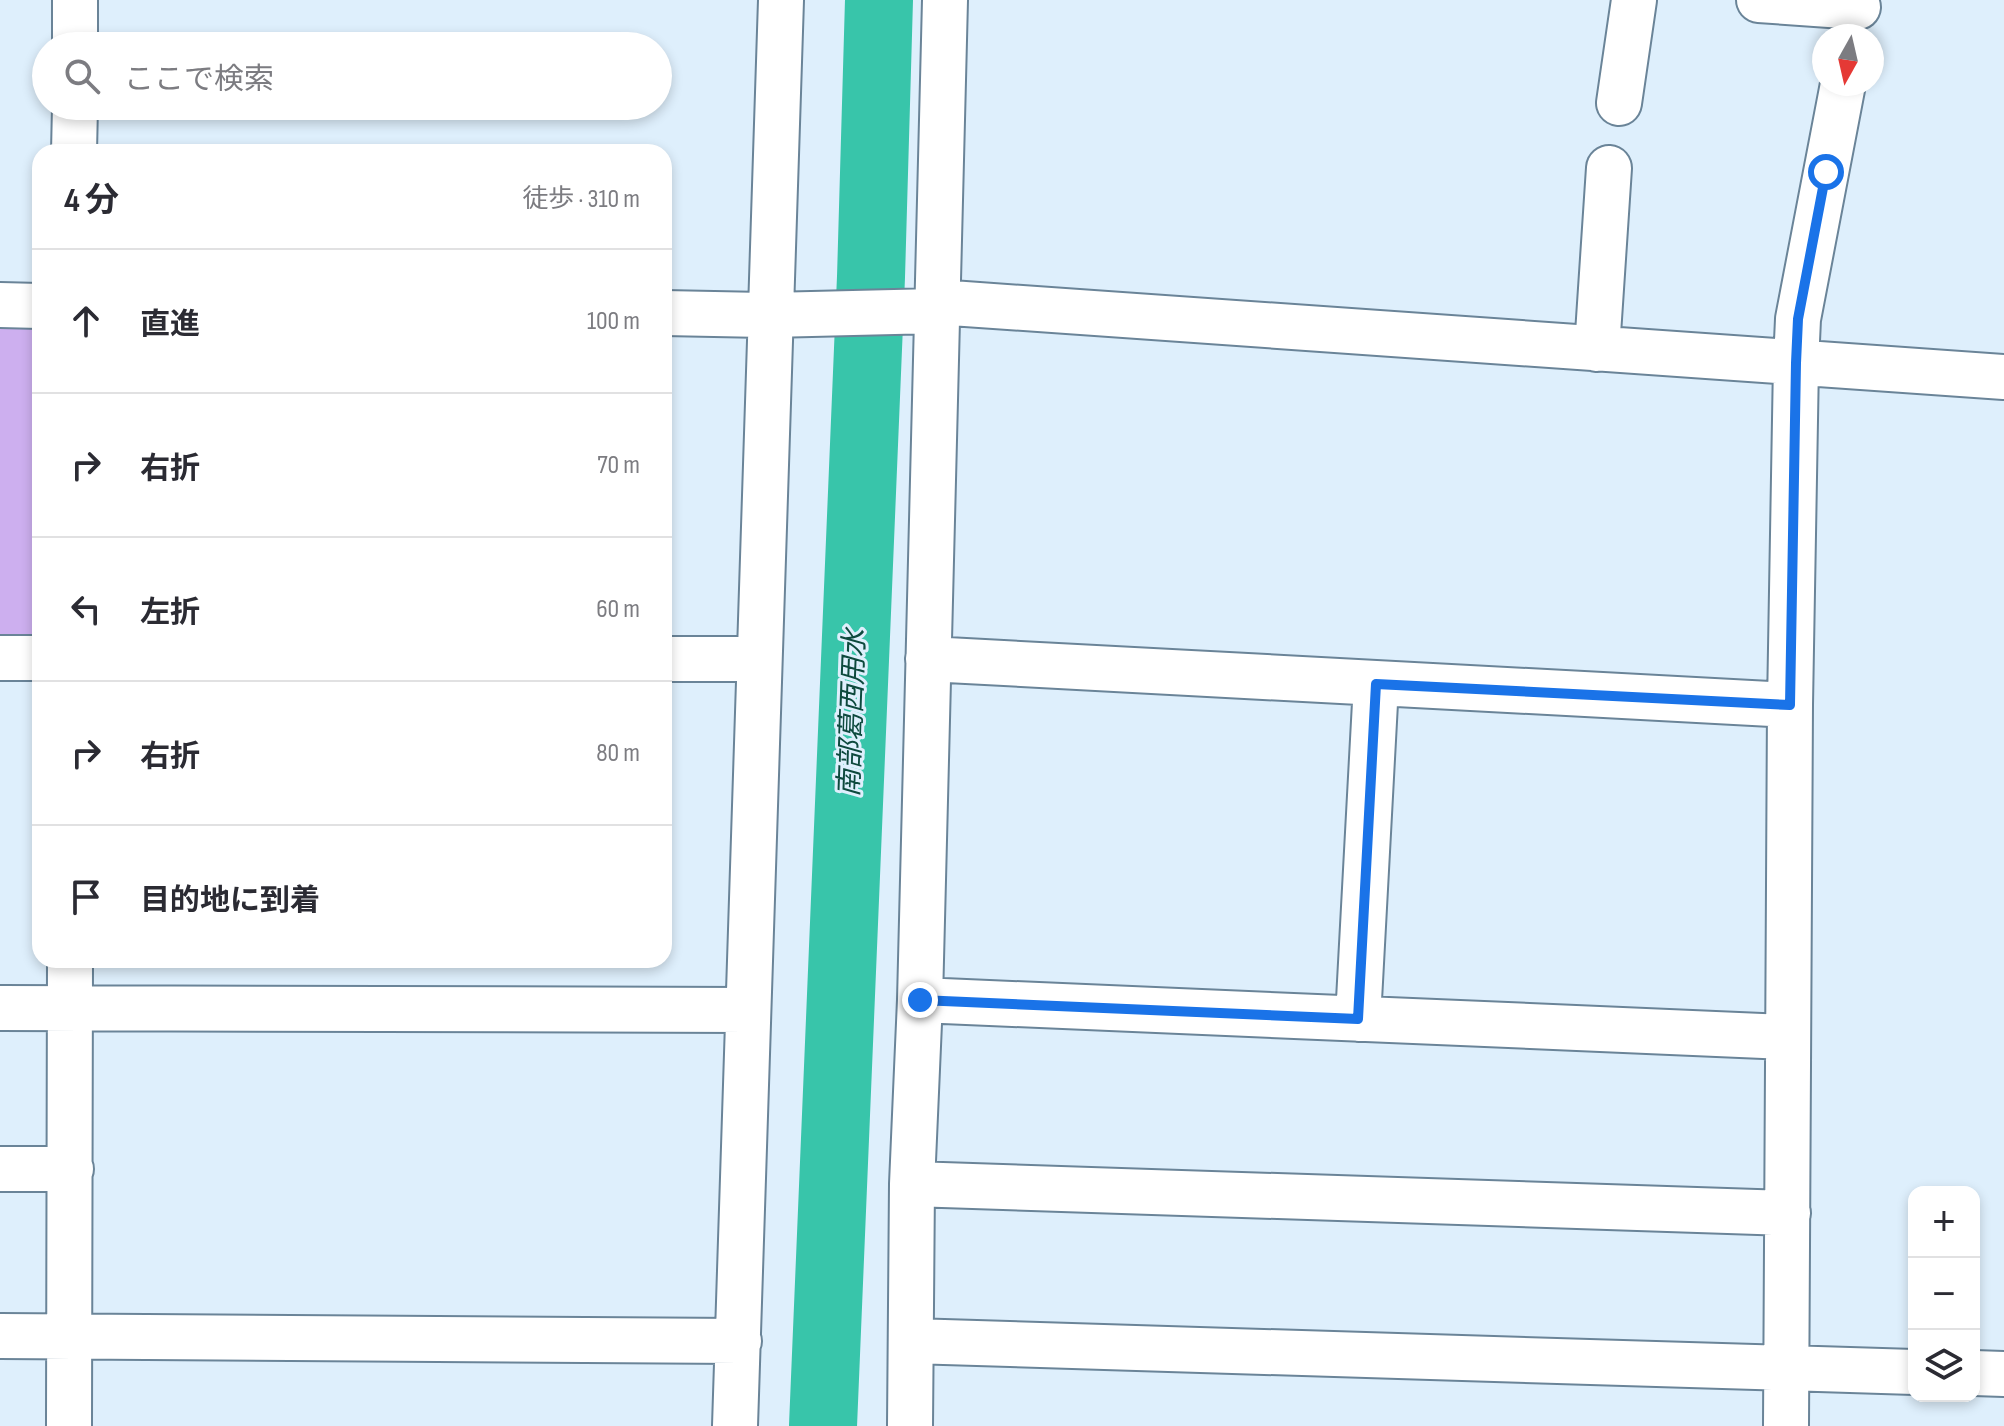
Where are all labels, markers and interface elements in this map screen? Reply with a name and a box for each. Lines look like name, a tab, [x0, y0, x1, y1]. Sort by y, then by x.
north arrow	[1812, 24, 1884, 96]
search box	[32, 32, 672, 120]
icon: search	[60, 54, 104, 98]
text: ここで検索	[124, 62, 274, 98]
route start	[1808, 154, 1844, 190]
text: 4 分	[64, 180, 119, 221]
text: 徒歩 · 310 m	[522, 184, 640, 215]
icon: ahead	[64, 299, 108, 343]
text: 100 m	[587, 306, 640, 337]
text: 直進	[140, 307, 200, 343]
icon: right	[64, 443, 108, 487]
text: 70 m	[597, 450, 640, 481]
text: 右折	[140, 451, 200, 487]
icon: left	[64, 587, 108, 631]
text: 60 m	[596, 594, 640, 625]
text: 左折	[140, 595, 200, 631]
water label: 南部葛西用水	[833, 626, 872, 798]
icon: right	[64, 731, 108, 775]
text: 80 m	[596, 738, 640, 769]
text: 右折	[140, 739, 200, 775]
icon: arrive	[64, 875, 108, 919]
text: 目的地に到着	[140, 883, 320, 919]
route end	[902, 982, 938, 1018]
map controls	[1908, 1186, 1980, 1402]
button: +	[1908, 1186, 1980, 1258]
button: −	[1908, 1258, 1980, 1330]
button: layers	[1908, 1330, 1980, 1402]

